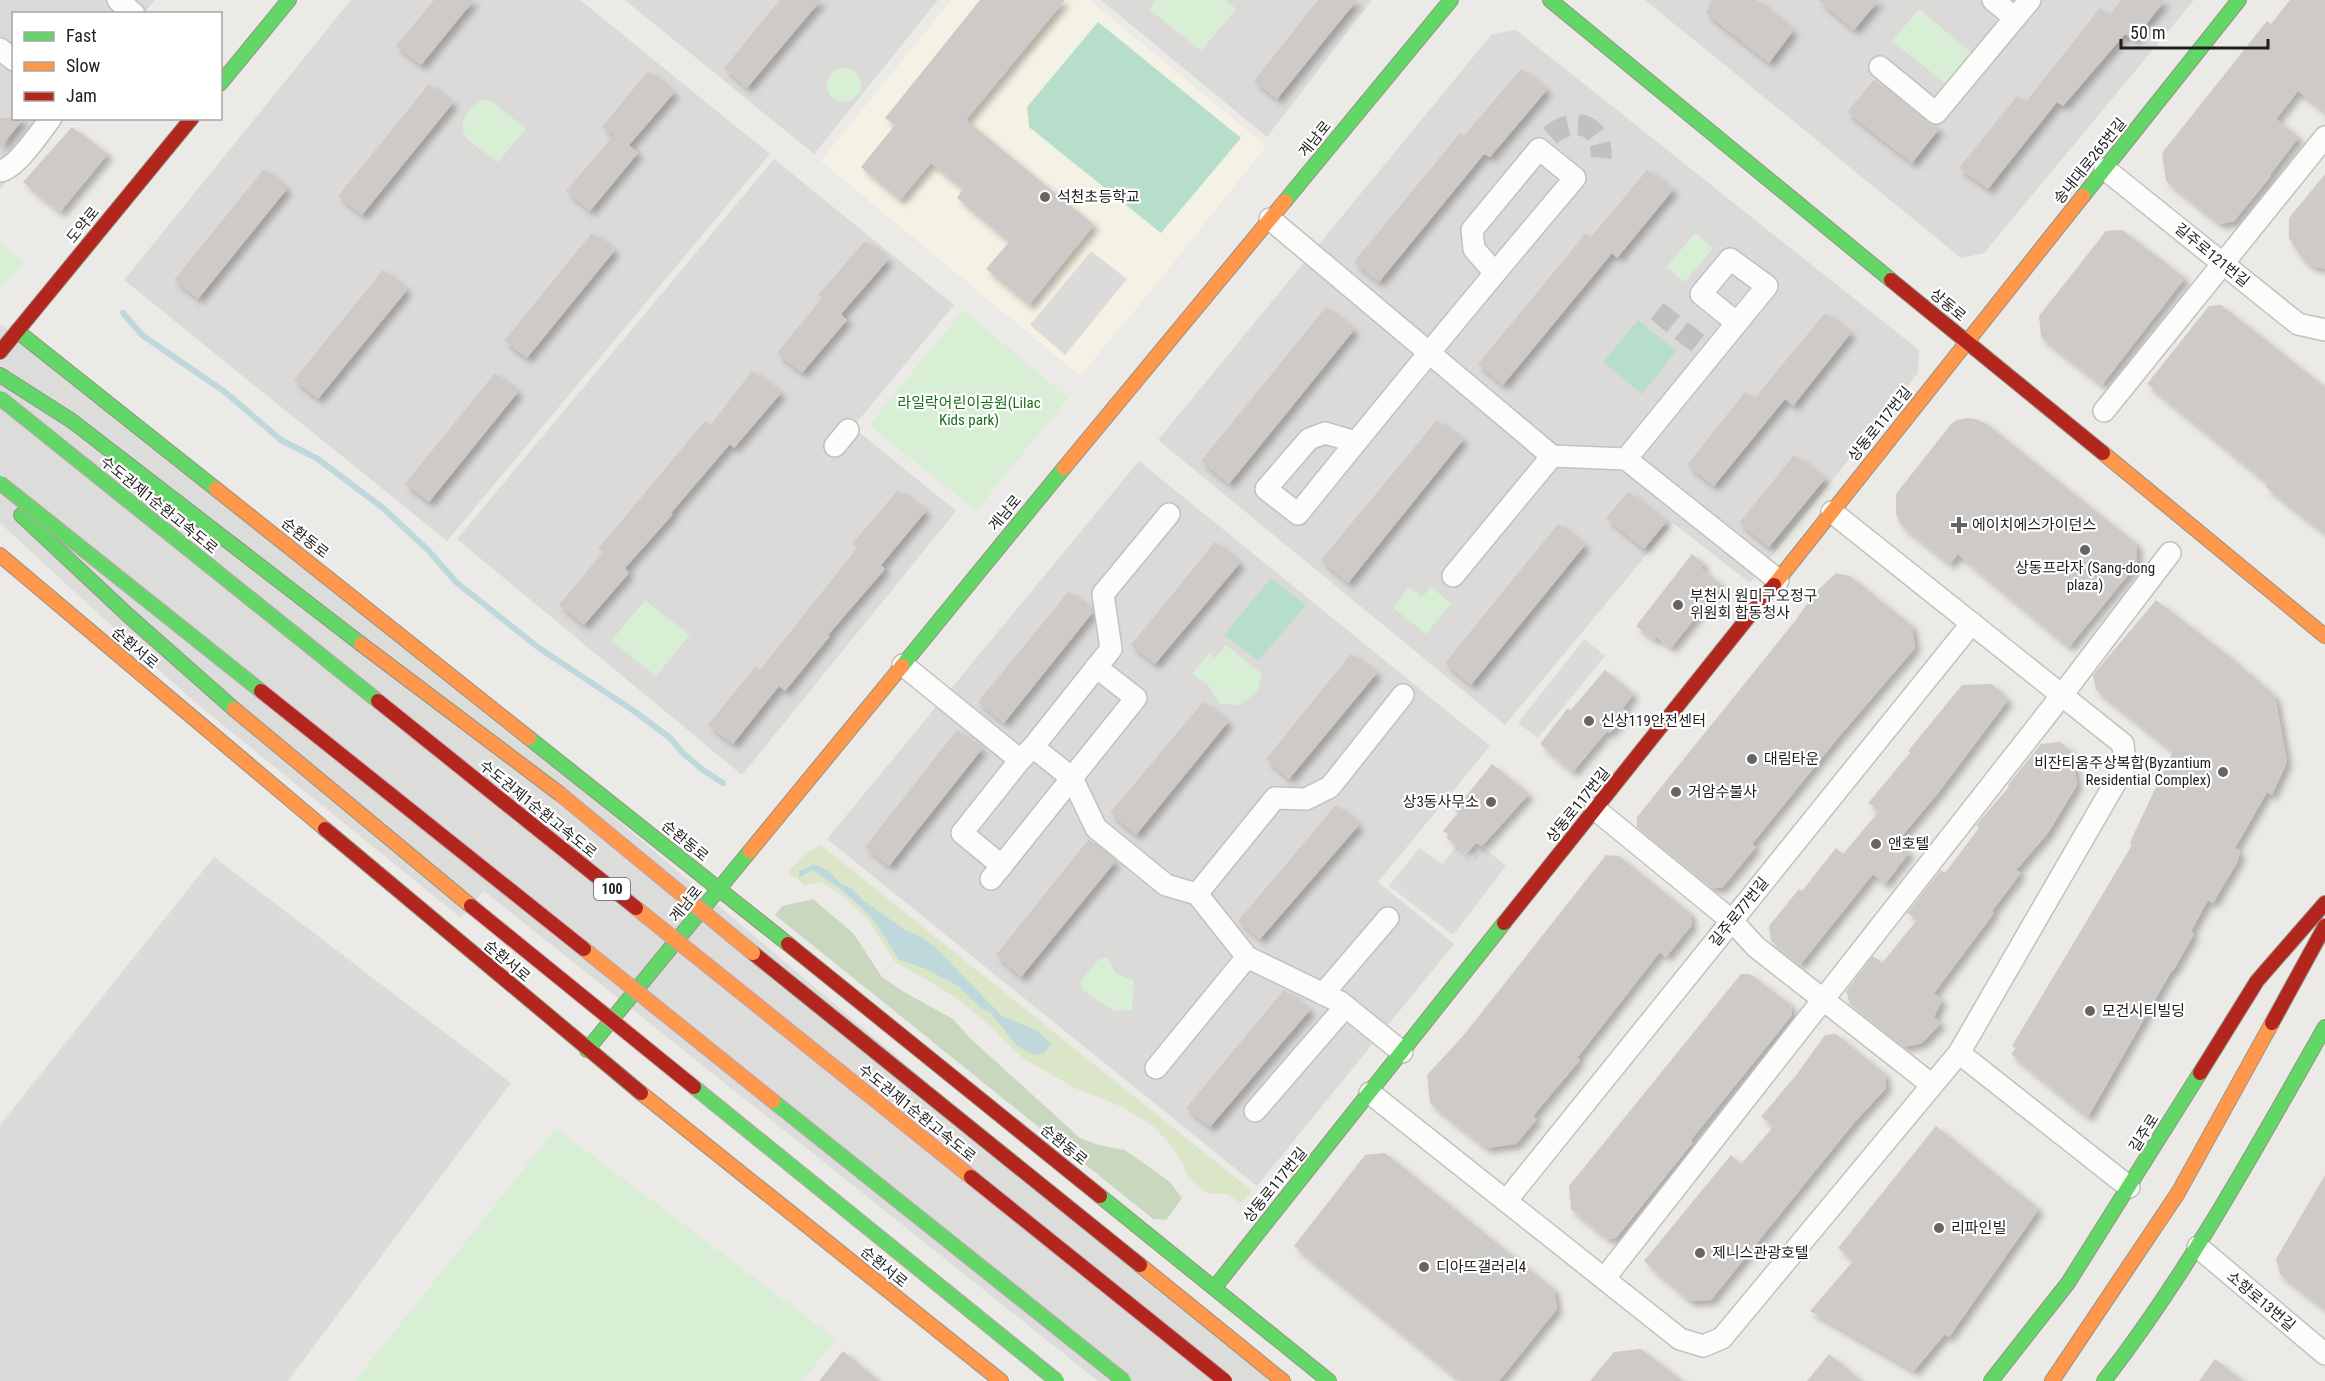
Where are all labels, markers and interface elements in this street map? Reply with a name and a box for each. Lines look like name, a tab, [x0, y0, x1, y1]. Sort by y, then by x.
legend	[12, 12, 222, 120]
scale bar	[2121, 12, 2268, 50]
text: 50 m	[2130, 22, 2165, 43]
text: Fast	[66, 25, 97, 46]
text: Slow	[66, 55, 101, 76]
text: Jam	[66, 85, 97, 106]
street label: 송내대로265번길	[2050, 115, 2130, 207]
street label: 계남로	[1295, 117, 1335, 161]
place label: 석천초등학교	[1057, 188, 1140, 206]
marker: 석천초등학교	[1038, 190, 1052, 204]
street label: 도약로	[63, 203, 103, 247]
street label: 길주로121번길	[2171, 219, 2253, 291]
street label: 상동로	[1926, 285, 1970, 325]
street label: 상동로117번길	[1844, 383, 1916, 465]
park label: 라일락어린이공원(Lilac Kids park)	[897, 394, 1041, 429]
street label: 수도권제1순환고속도로	[97, 452, 221, 558]
street label: 계남로	[985, 491, 1025, 535]
street label: 순환동로	[278, 514, 332, 562]
marker: 에이치에스가이던스	[1950, 516, 1968, 534]
place label: 에이치에스가이던스	[1972, 516, 2096, 534]
marker: 상동프라자 (Sang-dong plaza)	[2078, 543, 2092, 557]
place label: 상동프라자 (Sang-dong plaza)	[2015, 559, 2155, 594]
place label: 부천시 원미구오정구 위원회 합동청사	[1690, 587, 1818, 622]
marker: 부천시 원미구오정구 위원회 합동청사	[1671, 598, 1685, 612]
street label: 순환서로	[108, 623, 162, 673]
place label: 신상119안전센터	[1601, 712, 1706, 730]
marker: 신상119안전센터	[1582, 714, 1596, 728]
place label: 대림타운	[1764, 750, 1819, 768]
marker: 대림타운	[1745, 752, 1759, 766]
place label: 비잔티움주상복합(Byzantium Residential Complex)	[2034, 754, 2211, 789]
street label: 수도권제1순환고속도로	[476, 756, 600, 862]
street label: 상동로117번길	[1542, 764, 1614, 846]
marker: 비잔티움주상복합(Byzantium Residential Complex)	[2216, 765, 2230, 779]
place label: 거암수불사	[1688, 783, 1757, 801]
marker: 거암수불사	[1669, 785, 1683, 799]
place label: 상3동사무소	[1403, 793, 1479, 811]
marker: 상3동사무소	[1484, 795, 1498, 809]
street label: 순환동로	[658, 817, 712, 865]
place label: 앤호텔	[1888, 835, 1929, 853]
marker: 앤호텔	[1869, 837, 1883, 851]
street label: 길주로77번길	[1706, 874, 1772, 950]
road number: 100	[594, 878, 630, 900]
street label: 계남로	[666, 882, 706, 926]
street label: 순환서로	[480, 936, 534, 986]
place label: 모건시티빌딩	[2102, 1002, 2185, 1020]
marker: 모건시티빌딩	[2083, 1004, 2097, 1018]
street label: 수도권제1순환고속도로	[855, 1060, 979, 1166]
street label: 길주로	[2125, 1111, 2163, 1155]
street label: 순환동로	[1037, 1121, 1091, 1169]
street label: 상동로117번길	[1239, 1144, 1311, 1226]
place label: 리파인빌	[1951, 1219, 2006, 1237]
marker: 리파인빌	[1932, 1221, 1946, 1235]
street label: 순환서로	[857, 1243, 911, 1291]
place label: 제니스관광호텔	[1712, 1244, 1809, 1262]
marker: 제니스관광호텔	[1693, 1246, 1707, 1260]
place label: 디아뜨갤러리4	[1436, 1258, 1526, 1276]
marker: 디아뜨갤러리4	[1417, 1260, 1431, 1274]
street label: 소향로13번길	[2223, 1267, 2299, 1335]

